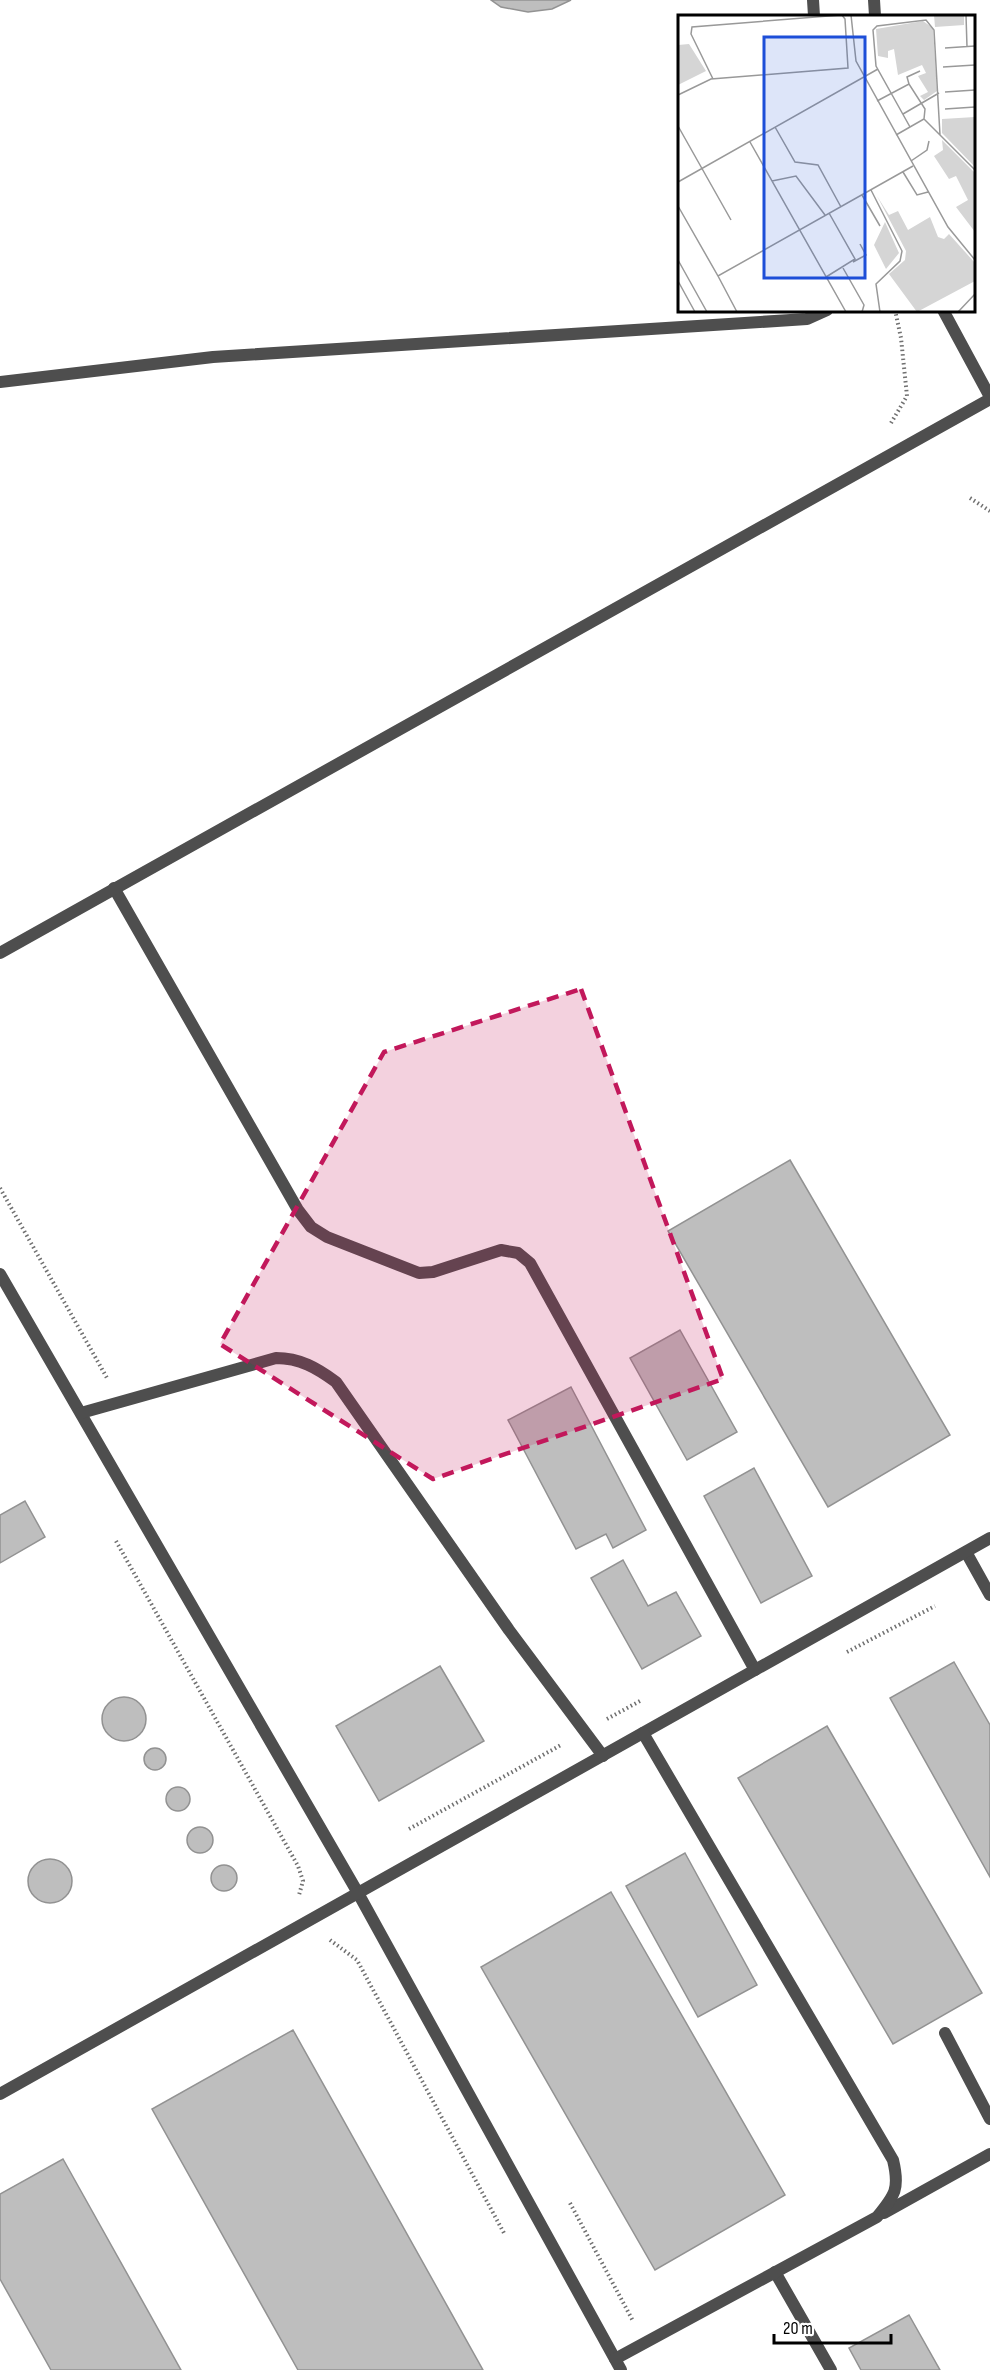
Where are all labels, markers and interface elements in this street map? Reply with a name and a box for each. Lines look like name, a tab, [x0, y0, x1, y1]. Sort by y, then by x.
inset map	[678, 15, 975, 312]
scale bar	[774, 2307, 891, 2345]
text: 20 m	[783, 2318, 813, 2339]

